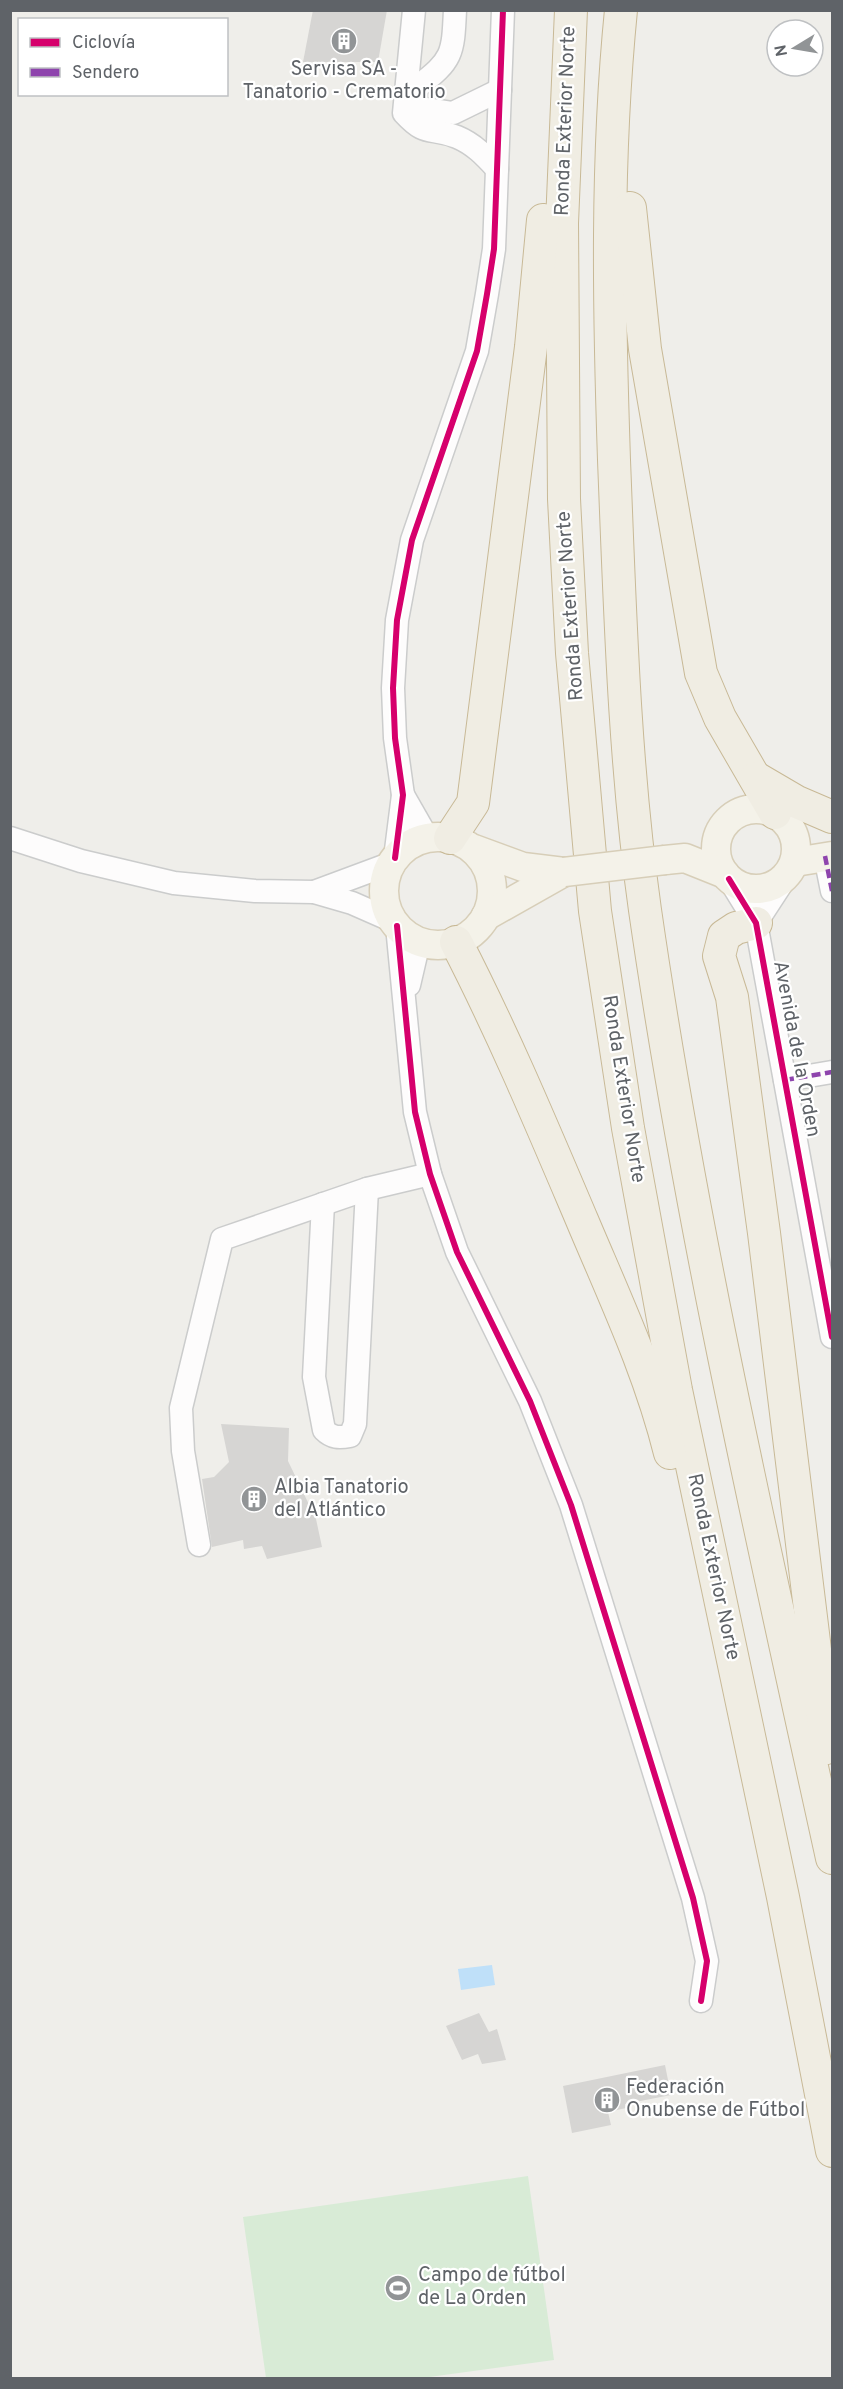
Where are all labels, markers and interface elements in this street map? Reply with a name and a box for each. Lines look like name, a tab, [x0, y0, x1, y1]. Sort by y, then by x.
legend	[18, 18, 228, 96]
north arrow	[765, 18, 825, 78]
building icon: Servisa SA - Tanatorio - Crematorio	[329, 26, 359, 56]
street label: Ronda Exterior Norte	[550, 26, 582, 216]
text: Ciclovía	[72, 32, 135, 55]
text: N	[771, 43, 793, 58]
place label: Servisa SA - Tanatorio - Crematorio	[242, 57, 446, 106]
text: Sendero	[72, 62, 139, 85]
street label: Ronda Exterior Norte	[551, 510, 591, 702]
street label: Avenida de la Orden	[766, 959, 826, 1139]
street label: Ronda Exterior Norte	[595, 993, 651, 1185]
street label: Ronda Exterior Norte	[681, 1471, 745, 1663]
place label: Albia Tanatorio del Atlántico	[274, 1475, 409, 1524]
building icon: Albia Tanatorio del Atlántico	[239, 1484, 269, 1514]
place label: Federación Onubense de Fútbol	[626, 2075, 805, 2124]
building icon: Federación Onubense de Fútbol	[592, 2085, 622, 2115]
place label: Campo de fútbol de La Orden	[418, 2263, 566, 2312]
sports icon: Campo de fútbol de La Orden	[383, 2273, 413, 2303]

